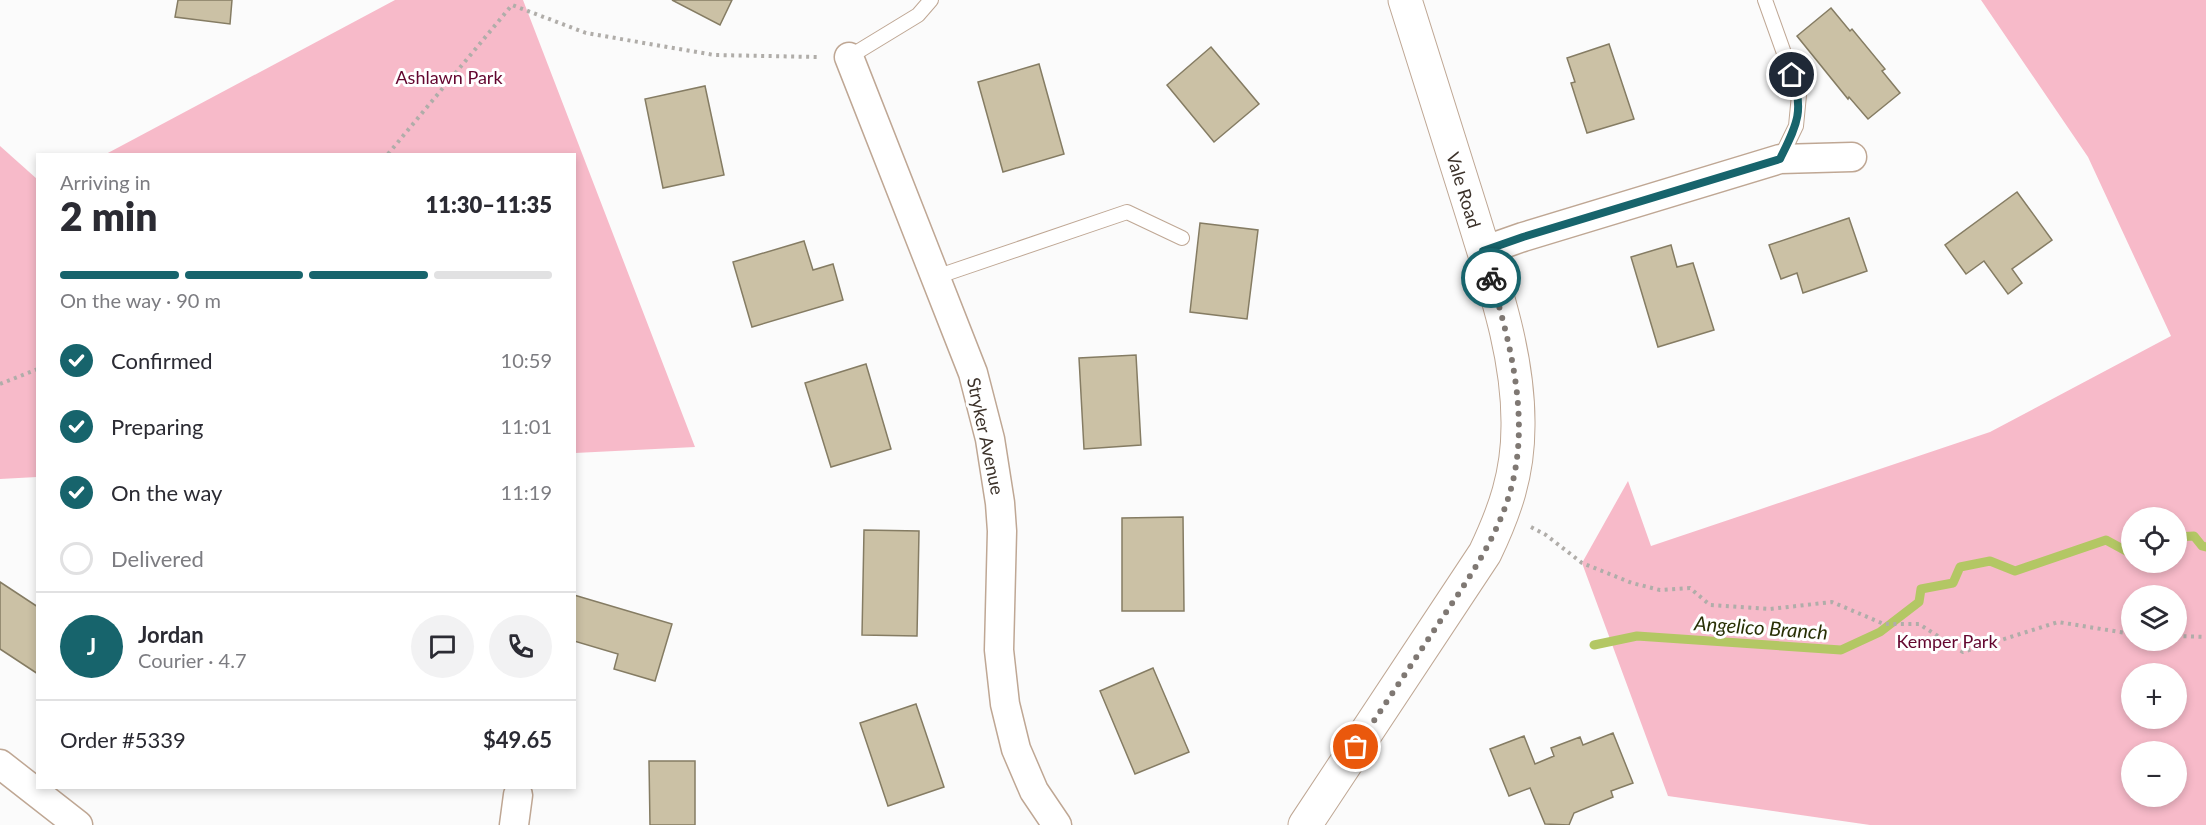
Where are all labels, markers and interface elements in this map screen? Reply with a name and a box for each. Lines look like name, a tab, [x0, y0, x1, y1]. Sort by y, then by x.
pin	[1766, 49, 1817, 100]
icon: home	[1775, 58, 1808, 91]
park label: Ashlawn Park	[395, 66, 503, 88]
street label: Vale Road	[1442, 149, 1486, 231]
text: Arriving in	[60, 170, 151, 194]
text: 11:30–11:35	[426, 191, 552, 218]
text: 2 min	[60, 193, 157, 239]
courier	[1461, 248, 1521, 308]
icon: bike	[1475, 262, 1508, 295]
text: On the way · 90 m	[60, 288, 221, 312]
icon: check	[60, 344, 93, 377]
text: Confirmed	[111, 347, 213, 374]
text: 10:59	[501, 348, 552, 372]
street label: Stryker Avenue	[963, 375, 1009, 497]
icon: check	[60, 410, 93, 443]
text: Preparing	[111, 413, 203, 440]
text: 11:01	[501, 414, 552, 438]
icon: check	[60, 476, 93, 509]
text: On the way	[111, 479, 222, 506]
text: 11:19	[501, 480, 552, 504]
map controls	[2121, 507, 2187, 807]
button: locate	[2121, 507, 2187, 573]
text: Delivered	[111, 545, 204, 572]
button: layers	[2121, 585, 2187, 651]
water label: Angelico Branch	[1692, 610, 1829, 644]
button: chat	[411, 615, 474, 678]
button: phone	[489, 615, 552, 678]
text: Jordan	[138, 621, 204, 648]
park label: Kemper Park	[1896, 630, 1998, 652]
text: J	[87, 633, 96, 660]
text: Courier · 4.7	[138, 648, 247, 672]
button: +	[2121, 663, 2187, 729]
pin	[1330, 721, 1381, 772]
text: Order #5339	[60, 726, 186, 753]
text: $49.65	[483, 726, 552, 753]
icon: bag	[1339, 730, 1372, 763]
button: −	[2121, 741, 2187, 807]

